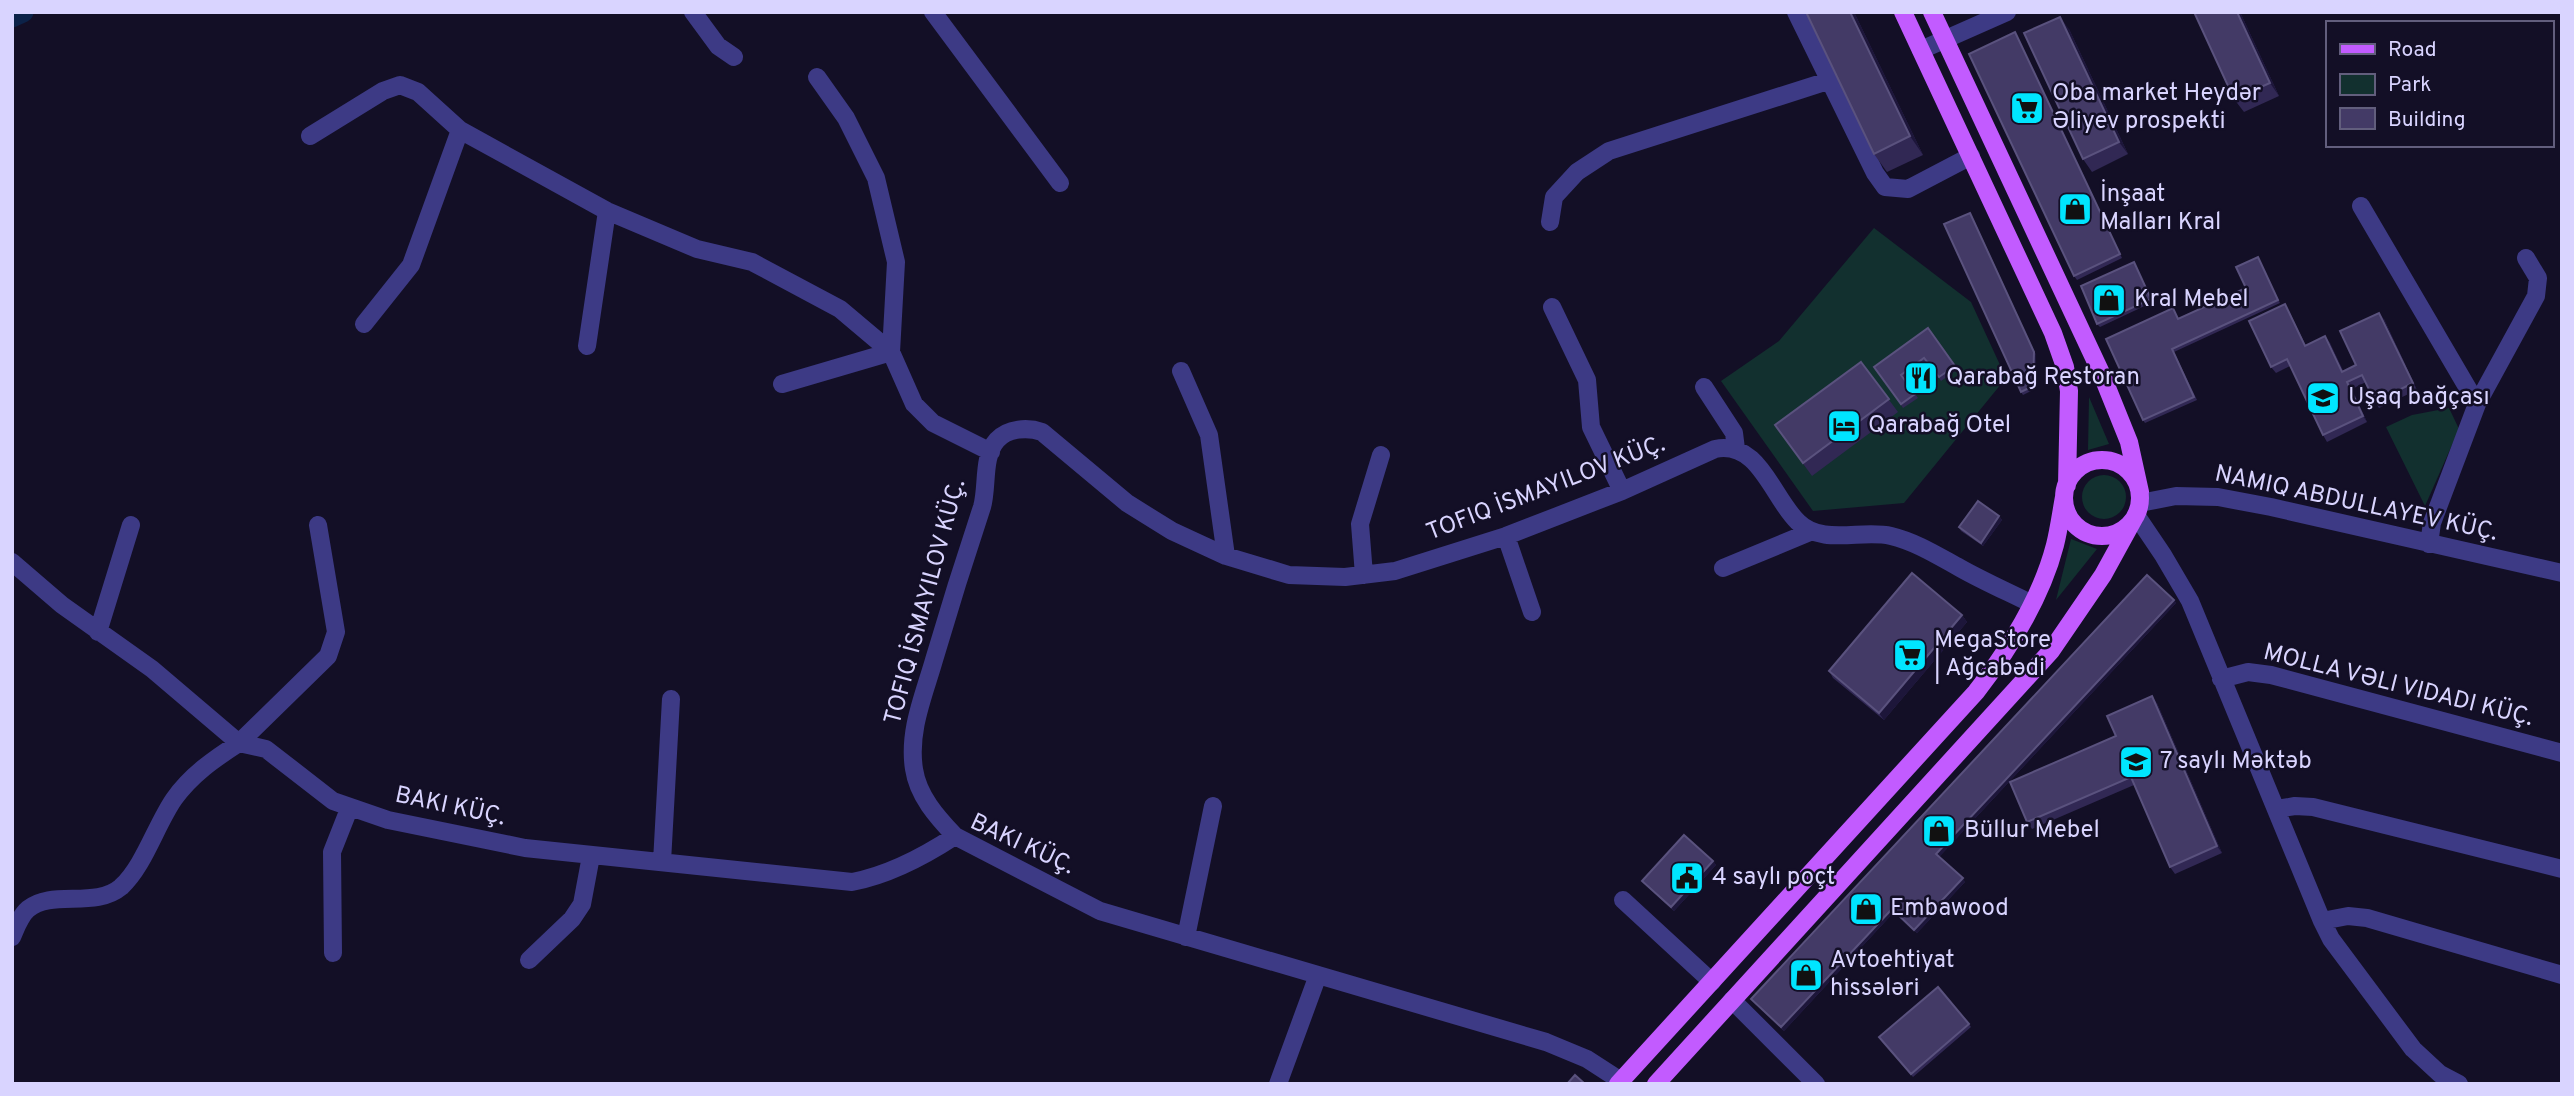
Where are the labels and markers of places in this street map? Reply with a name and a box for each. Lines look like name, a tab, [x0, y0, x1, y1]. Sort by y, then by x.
place label: Oba market Heydər Əliyev prospekti	[2052, 79, 2261, 137]
supermarket icon: Oba market Heydər Əliyev prospekti	[2008, 89, 2046, 127]
place label: İnşaat Malları Kral	[2100, 179, 2221, 238]
shop icon: İnşaat Malları Kral	[2056, 190, 2094, 228]
shop icon: Kral Mebel	[2090, 281, 2128, 319]
place label: Kral Mebel	[2134, 285, 2249, 315]
restaurant icon: Qarabağ Restoran	[1902, 359, 1940, 397]
place label: Qarabağ Restoran	[1946, 363, 2140, 393]
school or university icon: Uşaq bağçası	[2304, 379, 2342, 417]
place label: Uşaq bağçası	[2348, 383, 2490, 413]
hotel icon: Qarabağ Otel	[1825, 407, 1863, 445]
place label: Qarabağ Otel	[1868, 411, 2011, 441]
place label: MegaStore | Ağcabədi	[1934, 626, 2051, 684]
supermarket icon: MegaStore | Ağcabədi	[1891, 636, 1929, 674]
school or university icon: 7 saylı Məktəb	[2117, 743, 2155, 781]
place label: 7 saylı Məktəb	[2160, 747, 2312, 777]
shop icon: Büllur Mebel	[1920, 812, 1958, 850]
place label: Büllur Mebel	[1964, 816, 2100, 846]
public building icon: 4 saylı poçt	[1668, 859, 1706, 897]
place label: 4 saylı poçt	[1712, 863, 1835, 893]
shop icon: Embawood	[1847, 890, 1885, 928]
place label: Embawood	[1890, 894, 2009, 924]
place label: Avtoehtiyat hissələri	[1830, 946, 1955, 1004]
shop icon: Avtoehtiyat hissələri	[1787, 956, 1825, 994]

